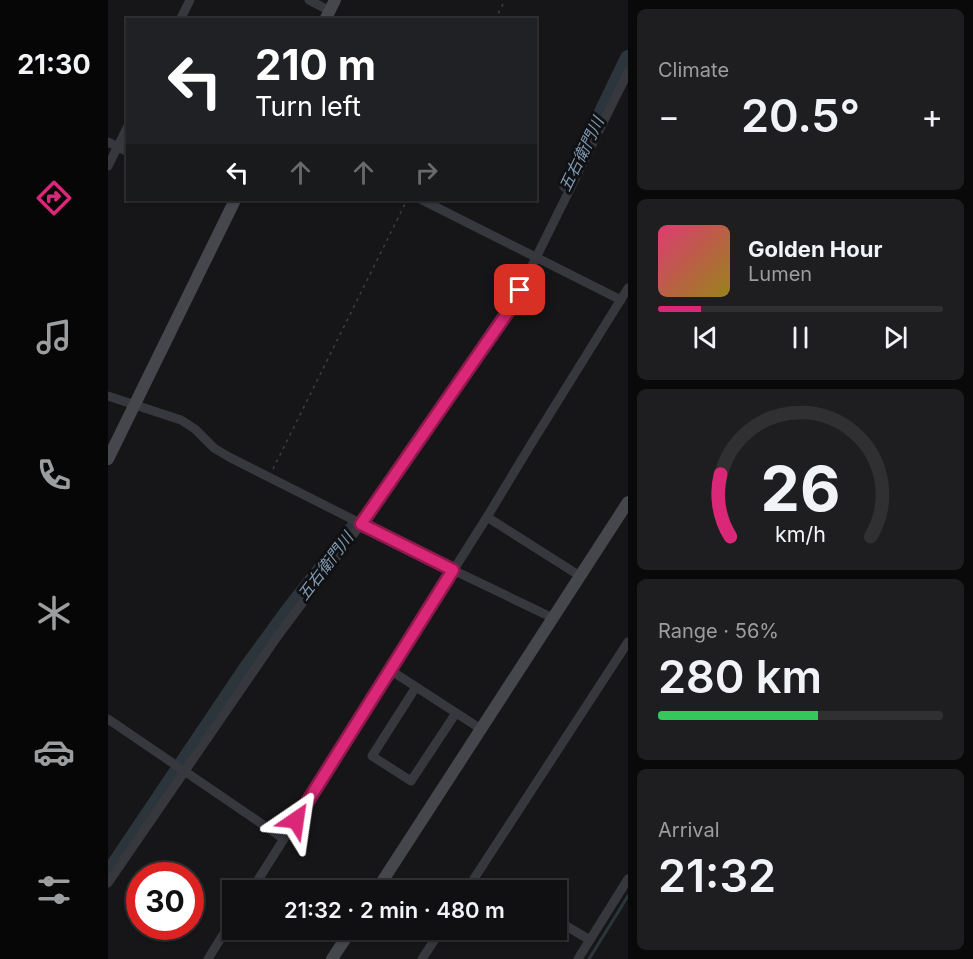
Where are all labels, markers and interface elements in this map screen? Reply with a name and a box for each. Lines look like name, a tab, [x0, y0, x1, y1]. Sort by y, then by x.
text: 210 m	[255, 39, 376, 90]
icon: left	[156, 42, 234, 120]
text: 21:30	[17, 48, 91, 81]
text: Climate	[658, 58, 729, 82]
text: 20.5°	[741, 88, 860, 143]
text: Turn left	[255, 90, 361, 123]
text: −	[658, 96, 680, 136]
text: +	[921, 96, 943, 136]
water label: 五右衛門川	[554, 112, 608, 194]
icon: left	[221, 156, 254, 189]
icon: ahead	[284, 156, 317, 189]
icon: ahead	[347, 156, 380, 189]
icon: right	[410, 156, 443, 189]
icon: directions	[33, 177, 75, 219]
text: Golden Hour	[748, 236, 882, 262]
text: Lumen	[748, 262, 812, 286]
pin	[494, 264, 545, 315]
icon: arrive	[503, 273, 536, 306]
icon: music	[33, 316, 75, 358]
icon: previous	[689, 321, 722, 354]
icon: pause	[784, 321, 817, 354]
icon: next	[879, 321, 912, 354]
text: 26	[761, 451, 840, 526]
icon: phone	[33, 454, 75, 496]
text: km/h	[775, 521, 826, 547]
water label: 五右衛門川	[293, 526, 358, 604]
icon: climate	[33, 592, 75, 634]
text: Range · 56%	[658, 619, 779, 643]
text: 280 km	[658, 649, 822, 704]
icon: car	[33, 731, 75, 773]
position arrow	[264, 788, 328, 852]
text: Arrival	[658, 818, 720, 842]
text: 21:32	[658, 848, 776, 903]
speed limit sign: 30	[126, 862, 204, 940]
icon: filters	[33, 869, 75, 911]
text: 21:32 · 2 min · 480 m	[284, 897, 505, 923]

